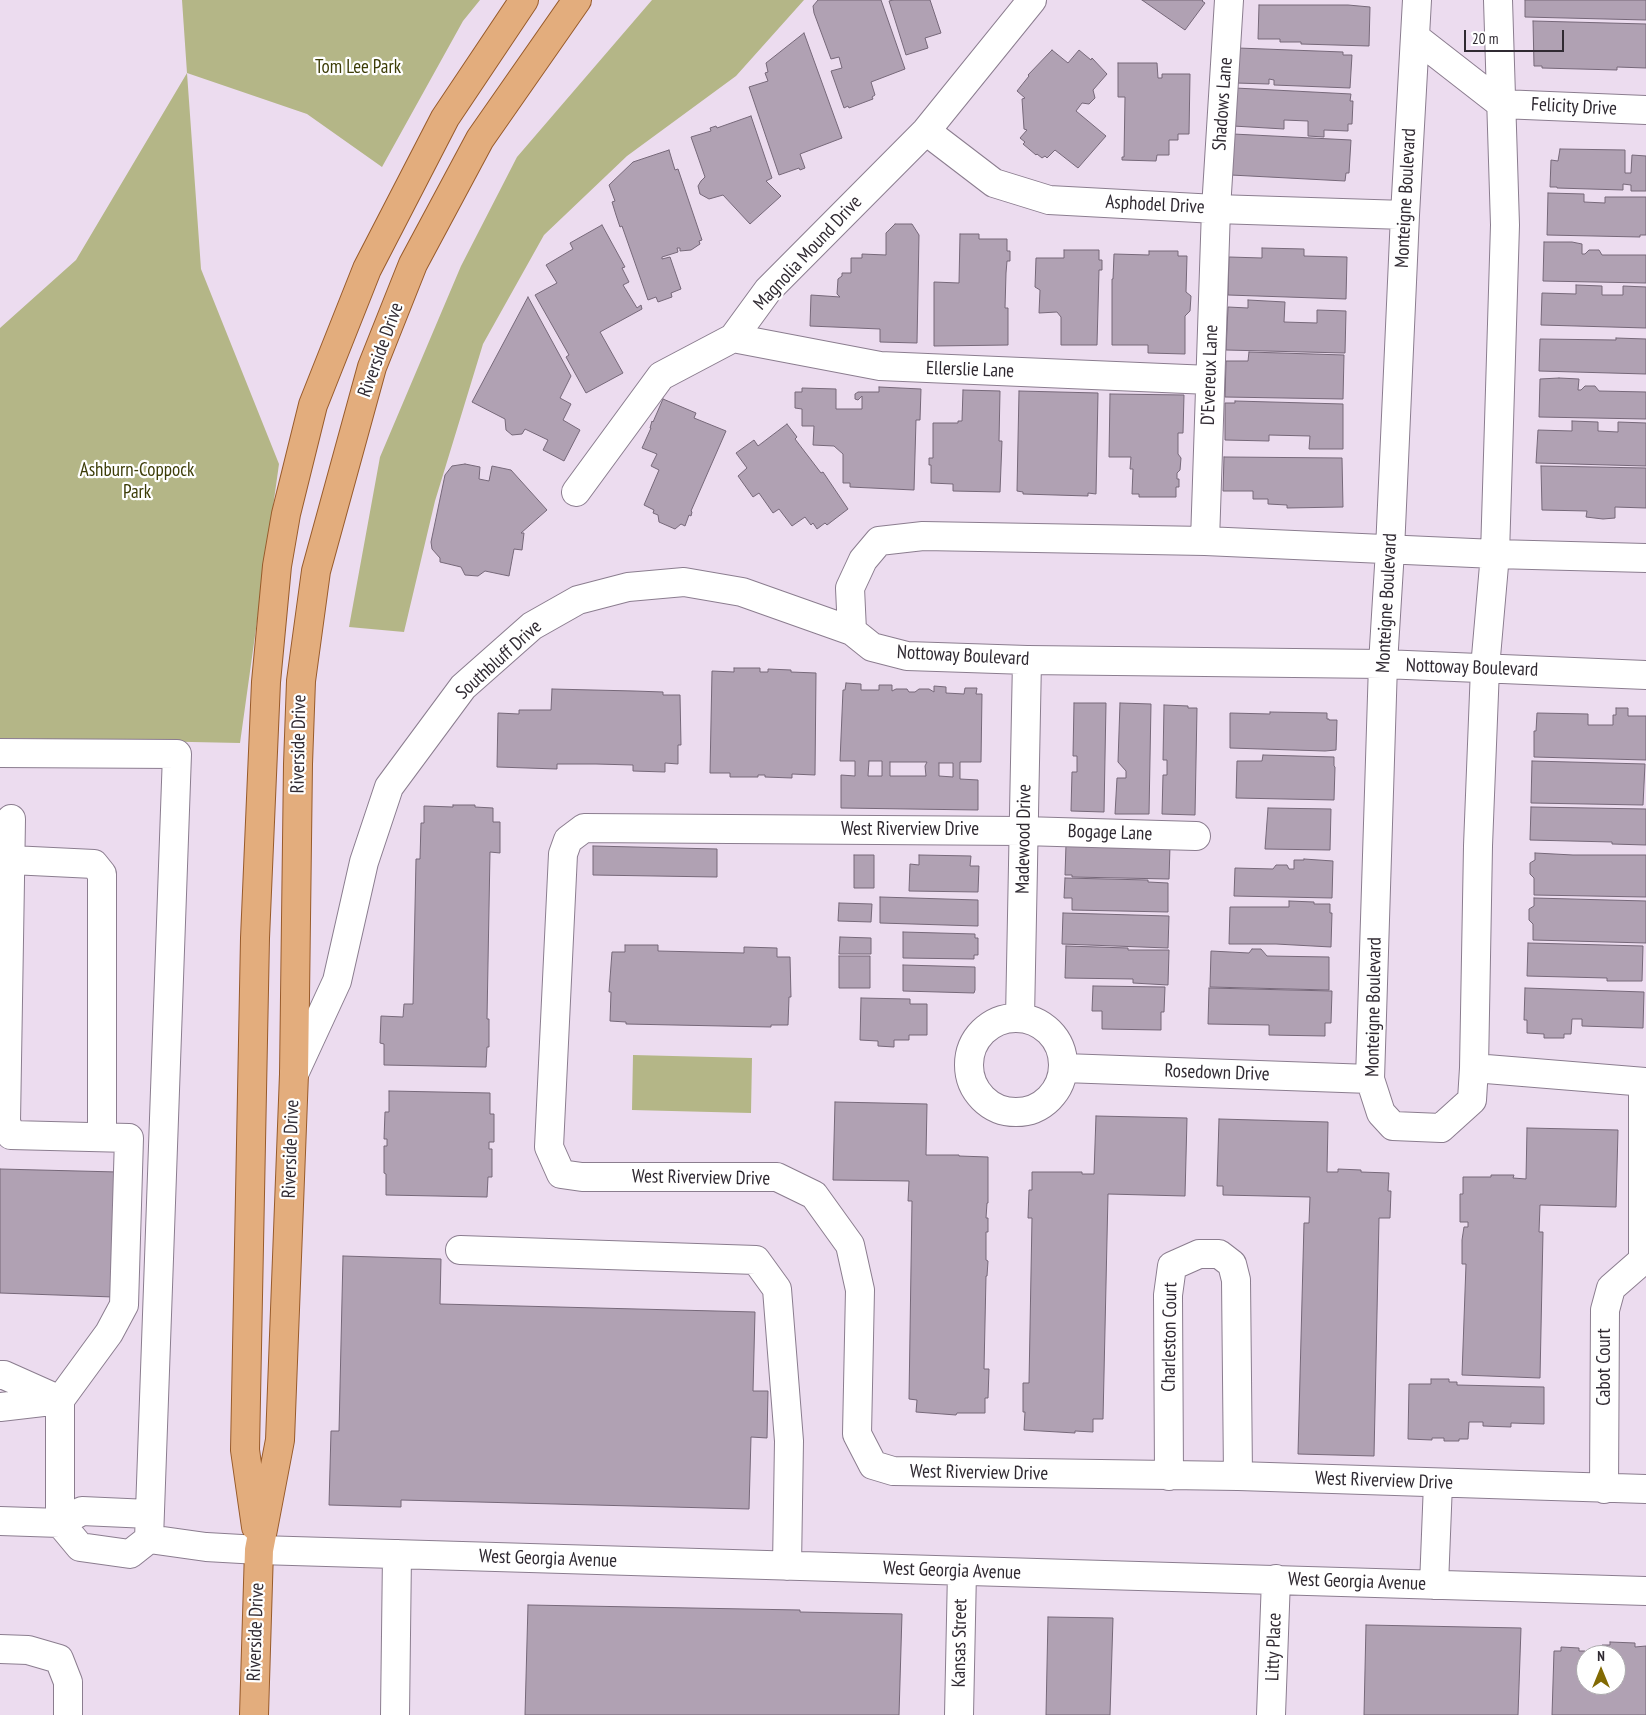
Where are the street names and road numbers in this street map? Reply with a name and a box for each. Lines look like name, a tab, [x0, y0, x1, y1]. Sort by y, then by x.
street label: Shadows Lane	[1208, 57, 1238, 151]
street label: Felicity Drive	[1530, 93, 1618, 121]
street label: Monteigne Boulevard	[1391, 128, 1421, 268]
street label: Magnolia Mound Drive	[749, 191, 867, 315]
street label: Asphodel Drive	[1105, 191, 1205, 219]
street label: Riverside Drive	[353, 300, 409, 400]
street label: D'Evereux Lane	[1197, 324, 1223, 426]
street label: Ellerslie Lane	[925, 357, 1015, 383]
street label: Monteigne Boulevard	[1372, 533, 1402, 673]
street label: Southbluff Drive	[451, 616, 547, 704]
street label: Nottoway Boulevard	[896, 641, 1030, 671]
street label: Nottoway Boulevard	[1405, 654, 1539, 682]
street label: Riverside Drive	[287, 694, 311, 794]
street label: Madewood Drive	[1012, 784, 1036, 894]
street label: West Riverview Drive	[841, 819, 979, 841]
street label: Bogage Lane	[1067, 820, 1153, 846]
street label: Monteigne Boulevard	[1361, 937, 1387, 1077]
street label: Rosedown Drive	[1164, 1060, 1270, 1086]
street label: Riverside Drive	[278, 1099, 304, 1199]
street label: West Riverview Drive	[632, 1165, 770, 1191]
street label: Charleston Court	[1158, 1282, 1182, 1392]
street label: Cabot Court	[1594, 1328, 1616, 1406]
street label: West Riverview Drive	[910, 1460, 1048, 1486]
street label: West Riverview Drive	[1315, 1467, 1453, 1495]
street label: West Georgia Avenue	[479, 1545, 617, 1573]
street label: West Georgia Avenue	[883, 1557, 1021, 1585]
street label: West Georgia Avenue	[1288, 1568, 1426, 1596]
street label: Riverside Drive	[243, 1582, 269, 1682]
street label: Kansas Street	[948, 1598, 972, 1688]
street label: Litty Place	[1261, 1612, 1287, 1682]

